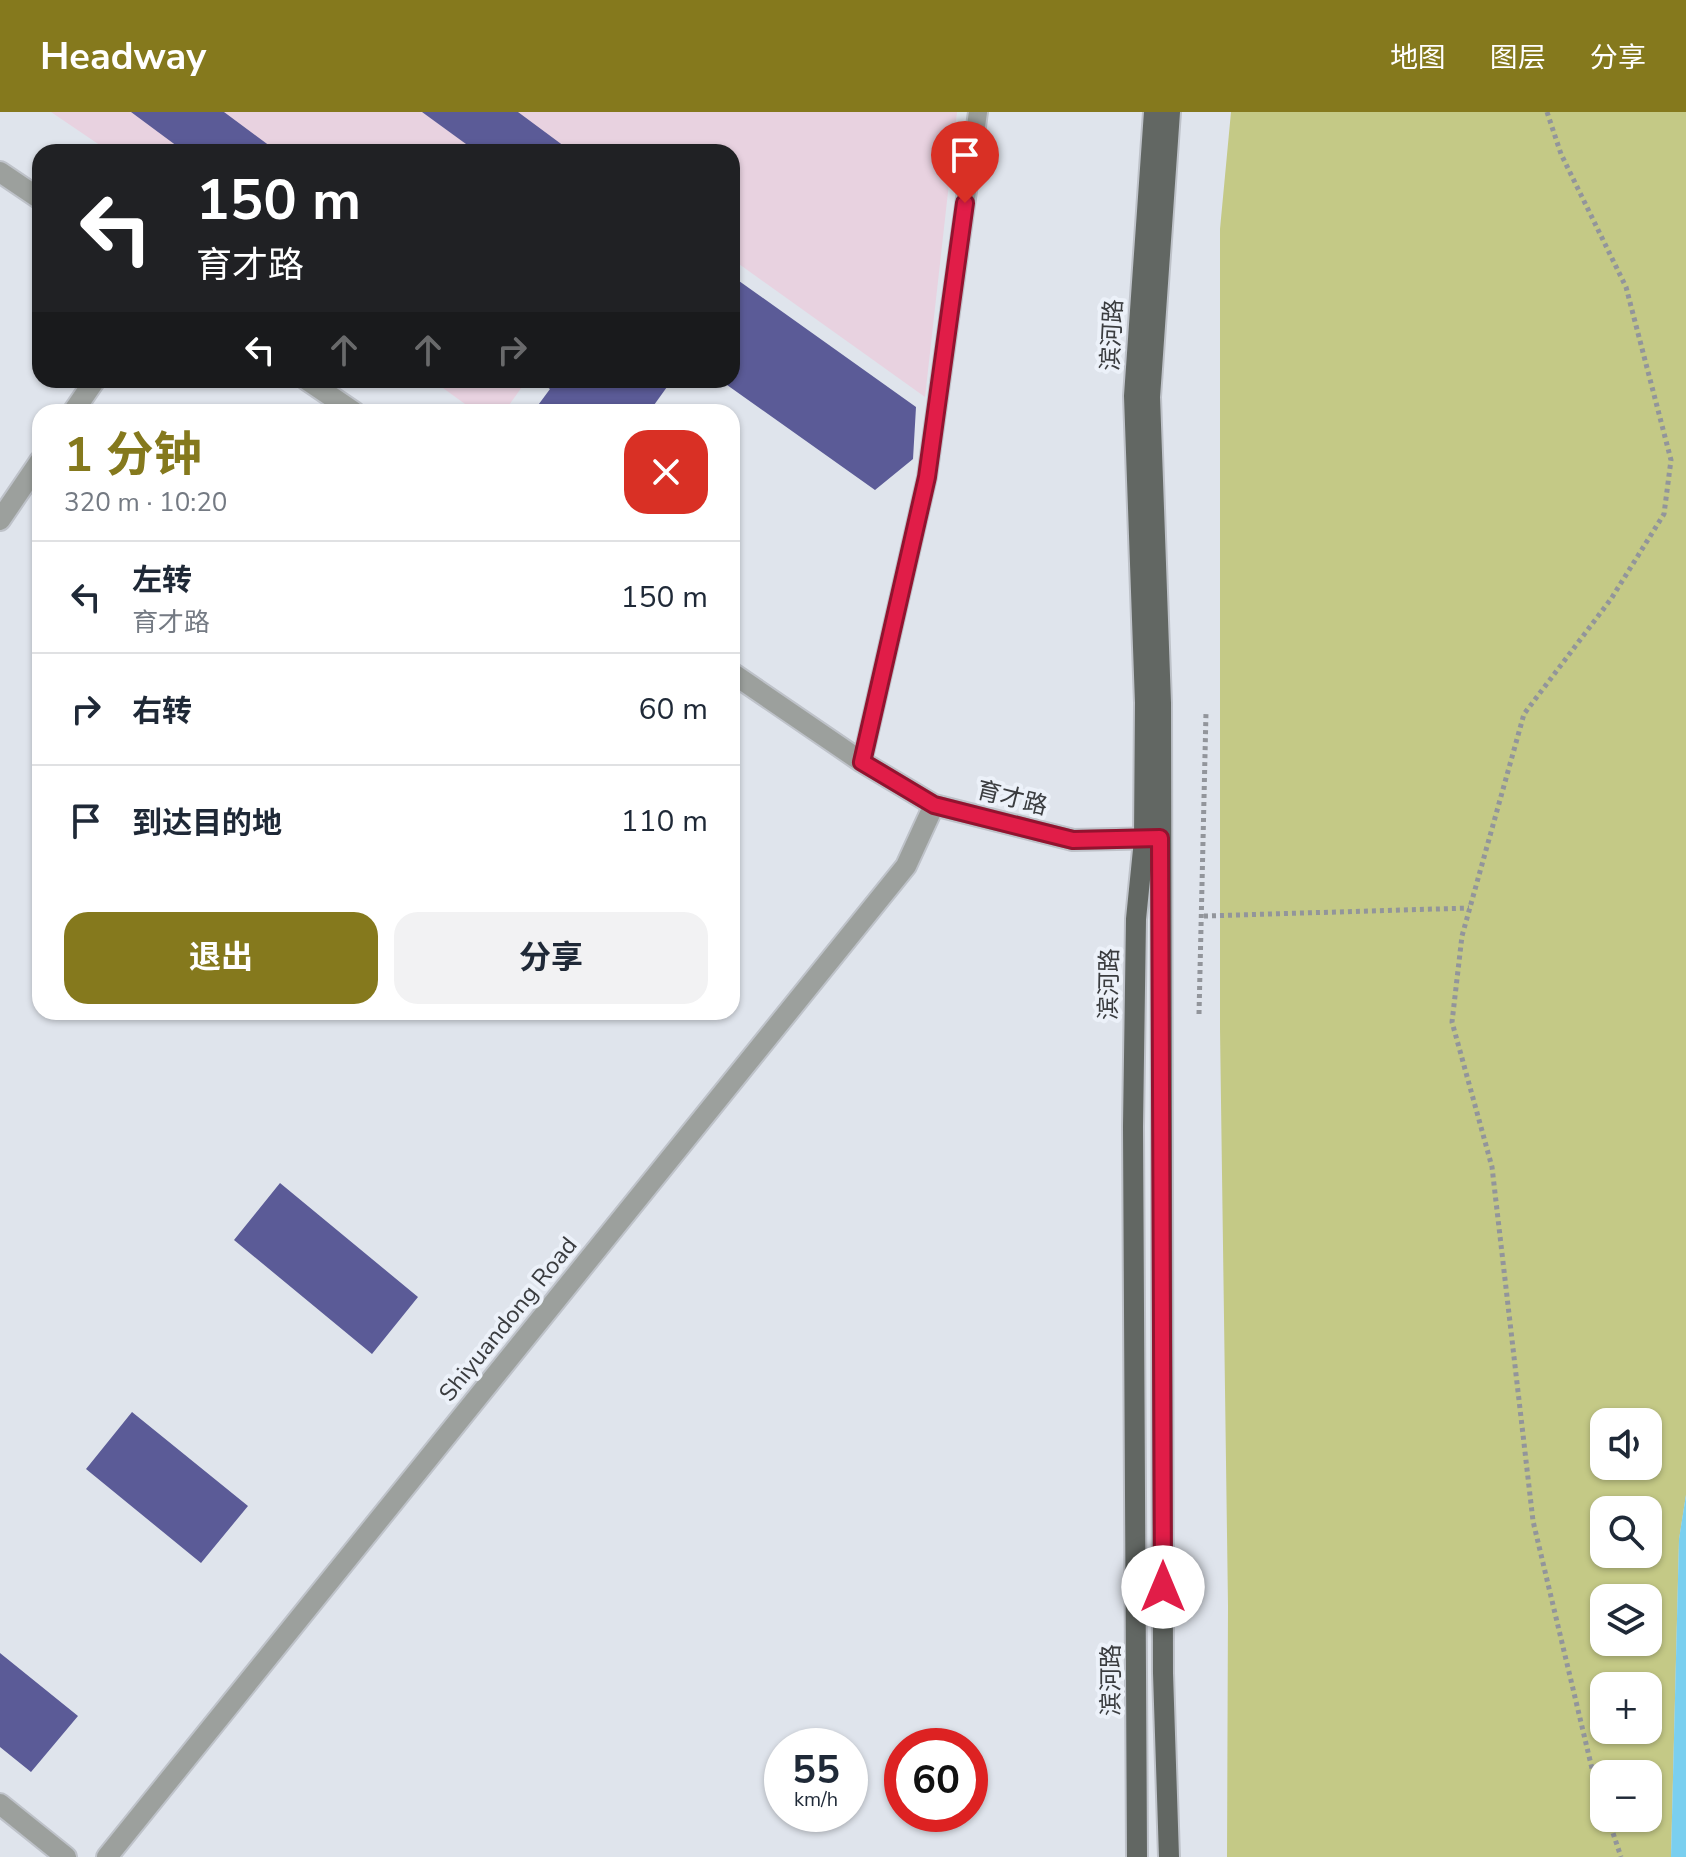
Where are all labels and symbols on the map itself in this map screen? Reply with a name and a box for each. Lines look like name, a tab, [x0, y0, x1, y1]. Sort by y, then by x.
pin	[931, 121, 999, 203]
street label: 滨河路	[1094, 298, 1130, 372]
street label: 育才路	[973, 774, 1051, 822]
street label: 滨河路	[1092, 948, 1126, 1020]
street label: Shiyuandong Road	[432, 1230, 584, 1408]
position arrow	[1121, 1545, 1205, 1629]
street label: 滨河路	[1095, 1644, 1127, 1716]
speed limit sign: 60	[884, 1728, 988, 1832]

